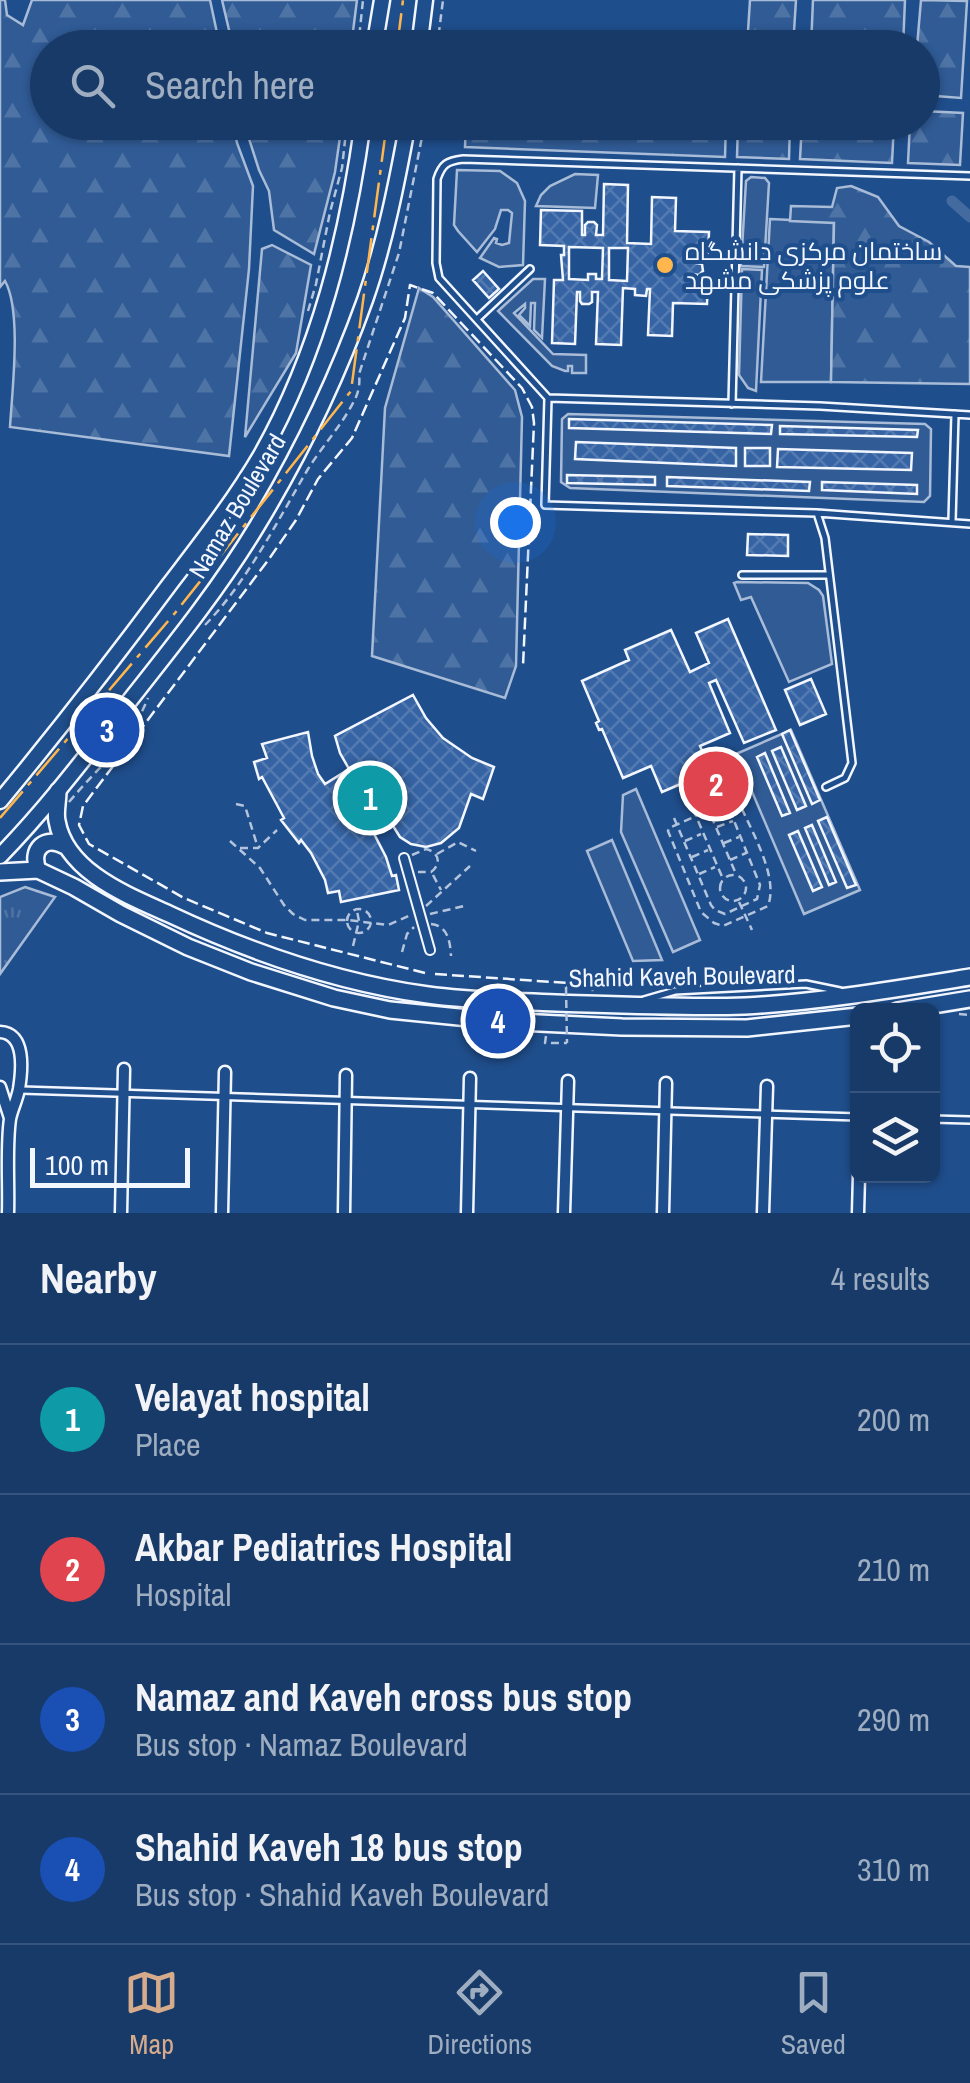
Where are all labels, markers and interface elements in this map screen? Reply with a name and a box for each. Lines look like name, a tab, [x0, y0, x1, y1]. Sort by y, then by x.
search box	[30, 30, 940, 140]
icon: search	[65, 58, 120, 113]
text: Search here	[145, 60, 315, 111]
place label: ساختمان مرکزی دانشگاه علوم پزشکی مشهد	[685, 234, 942, 298]
marker: ساختمان مرکزی دانشگاه علوم پزشکی مشهد	[654, 254, 676, 276]
street label: Namaz Boulevard	[180, 427, 294, 585]
your location	[490, 497, 541, 548]
pin: 3	[74, 692, 140, 768]
pin: 2	[684, 746, 748, 822]
pin: 1	[338, 760, 402, 836]
street label: Shahid Kaveh Boulevard	[568, 957, 796, 995]
pin: 4	[466, 984, 530, 1058]
map controls	[850, 1003, 940, 1183]
button: locate	[850, 1003, 940, 1093]
button: layers	[850, 1093, 940, 1183]
scale bar	[30, 1143, 190, 1188]
text: 100 m	[45, 1146, 109, 1184]
text: Nearby	[40, 1250, 157, 1306]
text: 4 results	[831, 1257, 930, 1300]
text: Velayat hospital	[135, 1372, 370, 1423]
text: 1	[65, 1398, 80, 1441]
text: 200 m	[857, 1398, 930, 1441]
text: Place	[135, 1423, 201, 1466]
text: Akbar Pediatrics Hospital	[135, 1522, 513, 1573]
text: 2	[65, 1548, 80, 1591]
text: 210 m	[857, 1548, 930, 1591]
text: Hospital	[135, 1573, 231, 1616]
text: Namaz and Kaveh cross bus stop	[135, 1672, 632, 1723]
text: 3	[65, 1698, 80, 1741]
text: 290 m	[857, 1698, 930, 1741]
text: Bus stop · Namaz Boulevard	[135, 1723, 468, 1766]
text: Shahid Kaveh 18 bus stop	[135, 1822, 523, 1873]
text: 4	[65, 1848, 80, 1891]
text: 310 m	[857, 1848, 930, 1891]
text: Bus stop · Shahid Kaveh Boulevard	[135, 1873, 549, 1916]
tab: Map	[124, 1965, 179, 2063]
tab: Directions	[428, 1965, 532, 2063]
tab: Saved	[781, 1965, 846, 2063]

